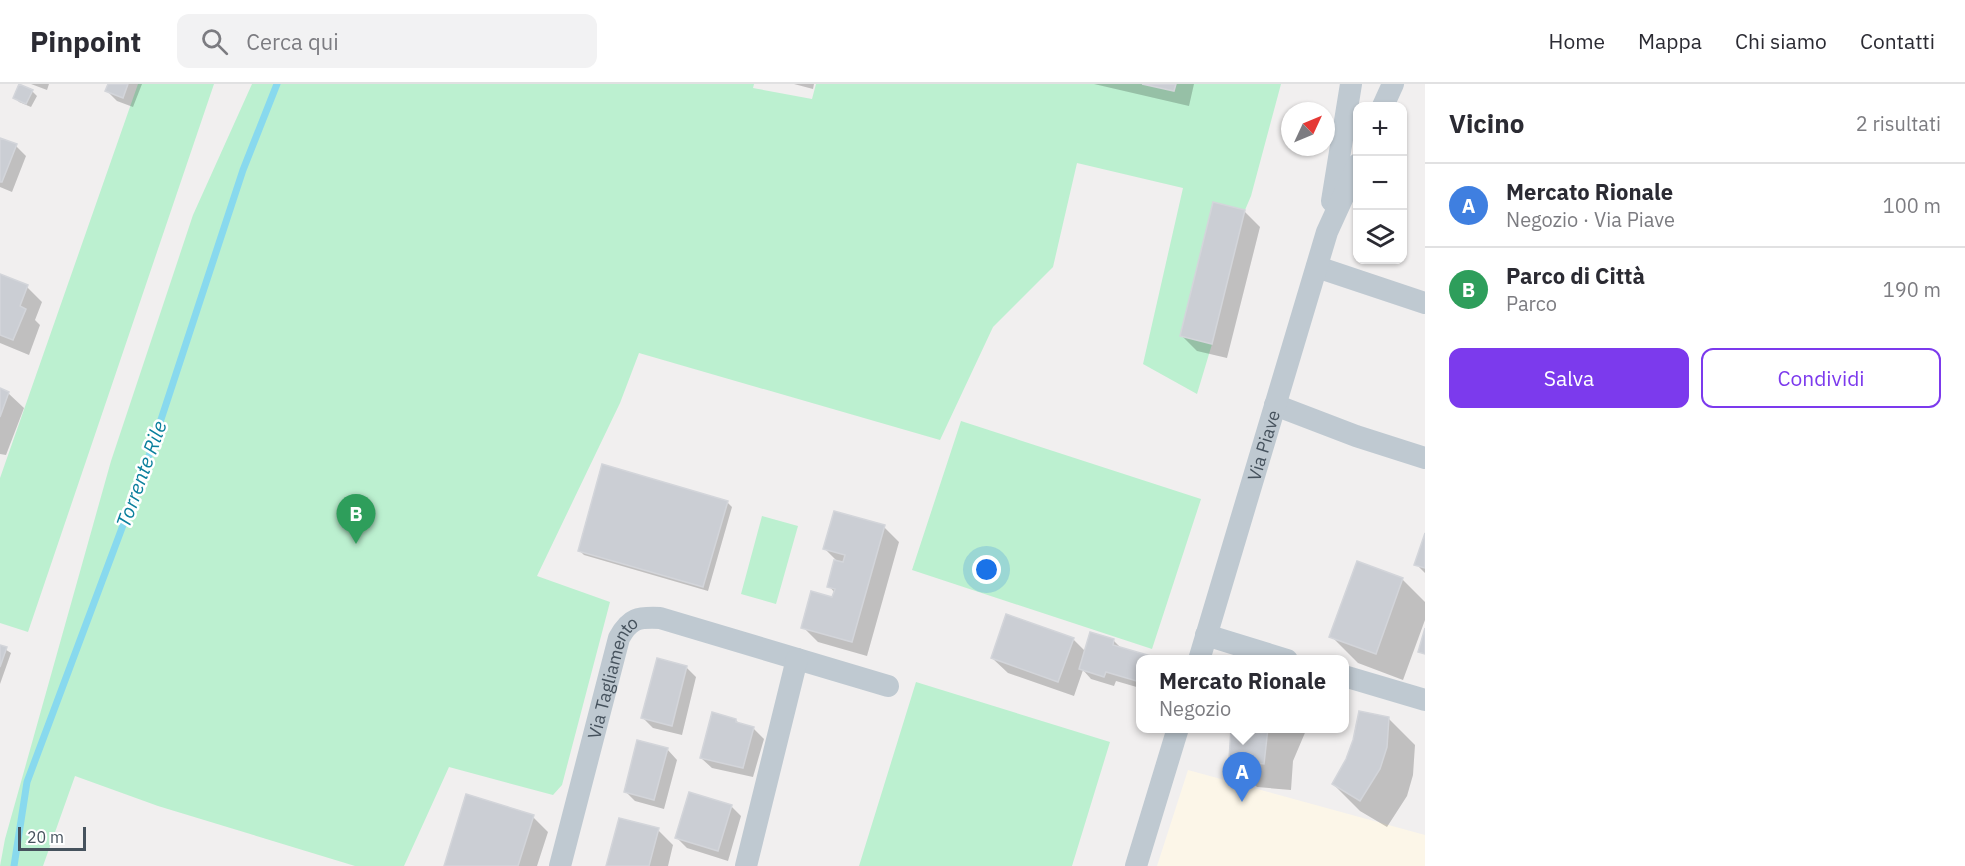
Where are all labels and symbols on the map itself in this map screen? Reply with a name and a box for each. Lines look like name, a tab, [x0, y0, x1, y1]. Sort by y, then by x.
north arrow	[1281, 102, 1335, 156]
street label: Via Piave	[1242, 407, 1285, 484]
water label: Torrente Rile	[109, 417, 173, 531]
pin: B	[336, 494, 376, 544]
your location	[972, 555, 1001, 584]
street label: Via Tagliamento	[582, 610, 642, 741]
pin: A	[1222, 752, 1262, 802]
scale bar	[18, 824, 86, 852]

